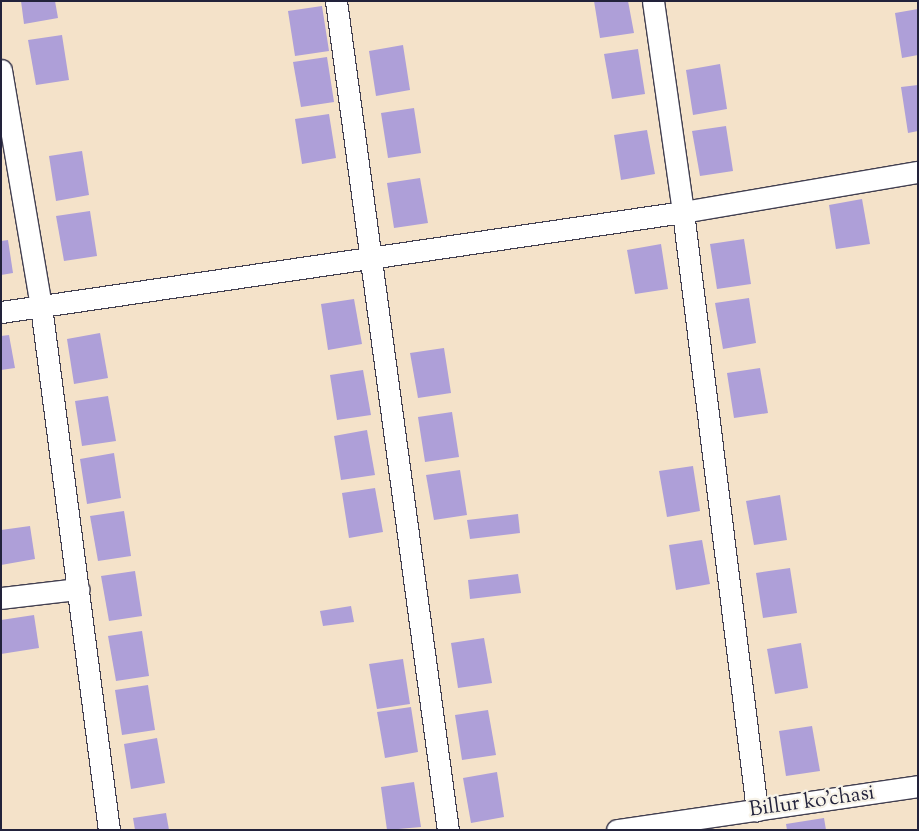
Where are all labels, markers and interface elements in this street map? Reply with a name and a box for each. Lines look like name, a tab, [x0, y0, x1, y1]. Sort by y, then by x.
street label: Billur ko'chasi	[748, 781, 876, 823]

